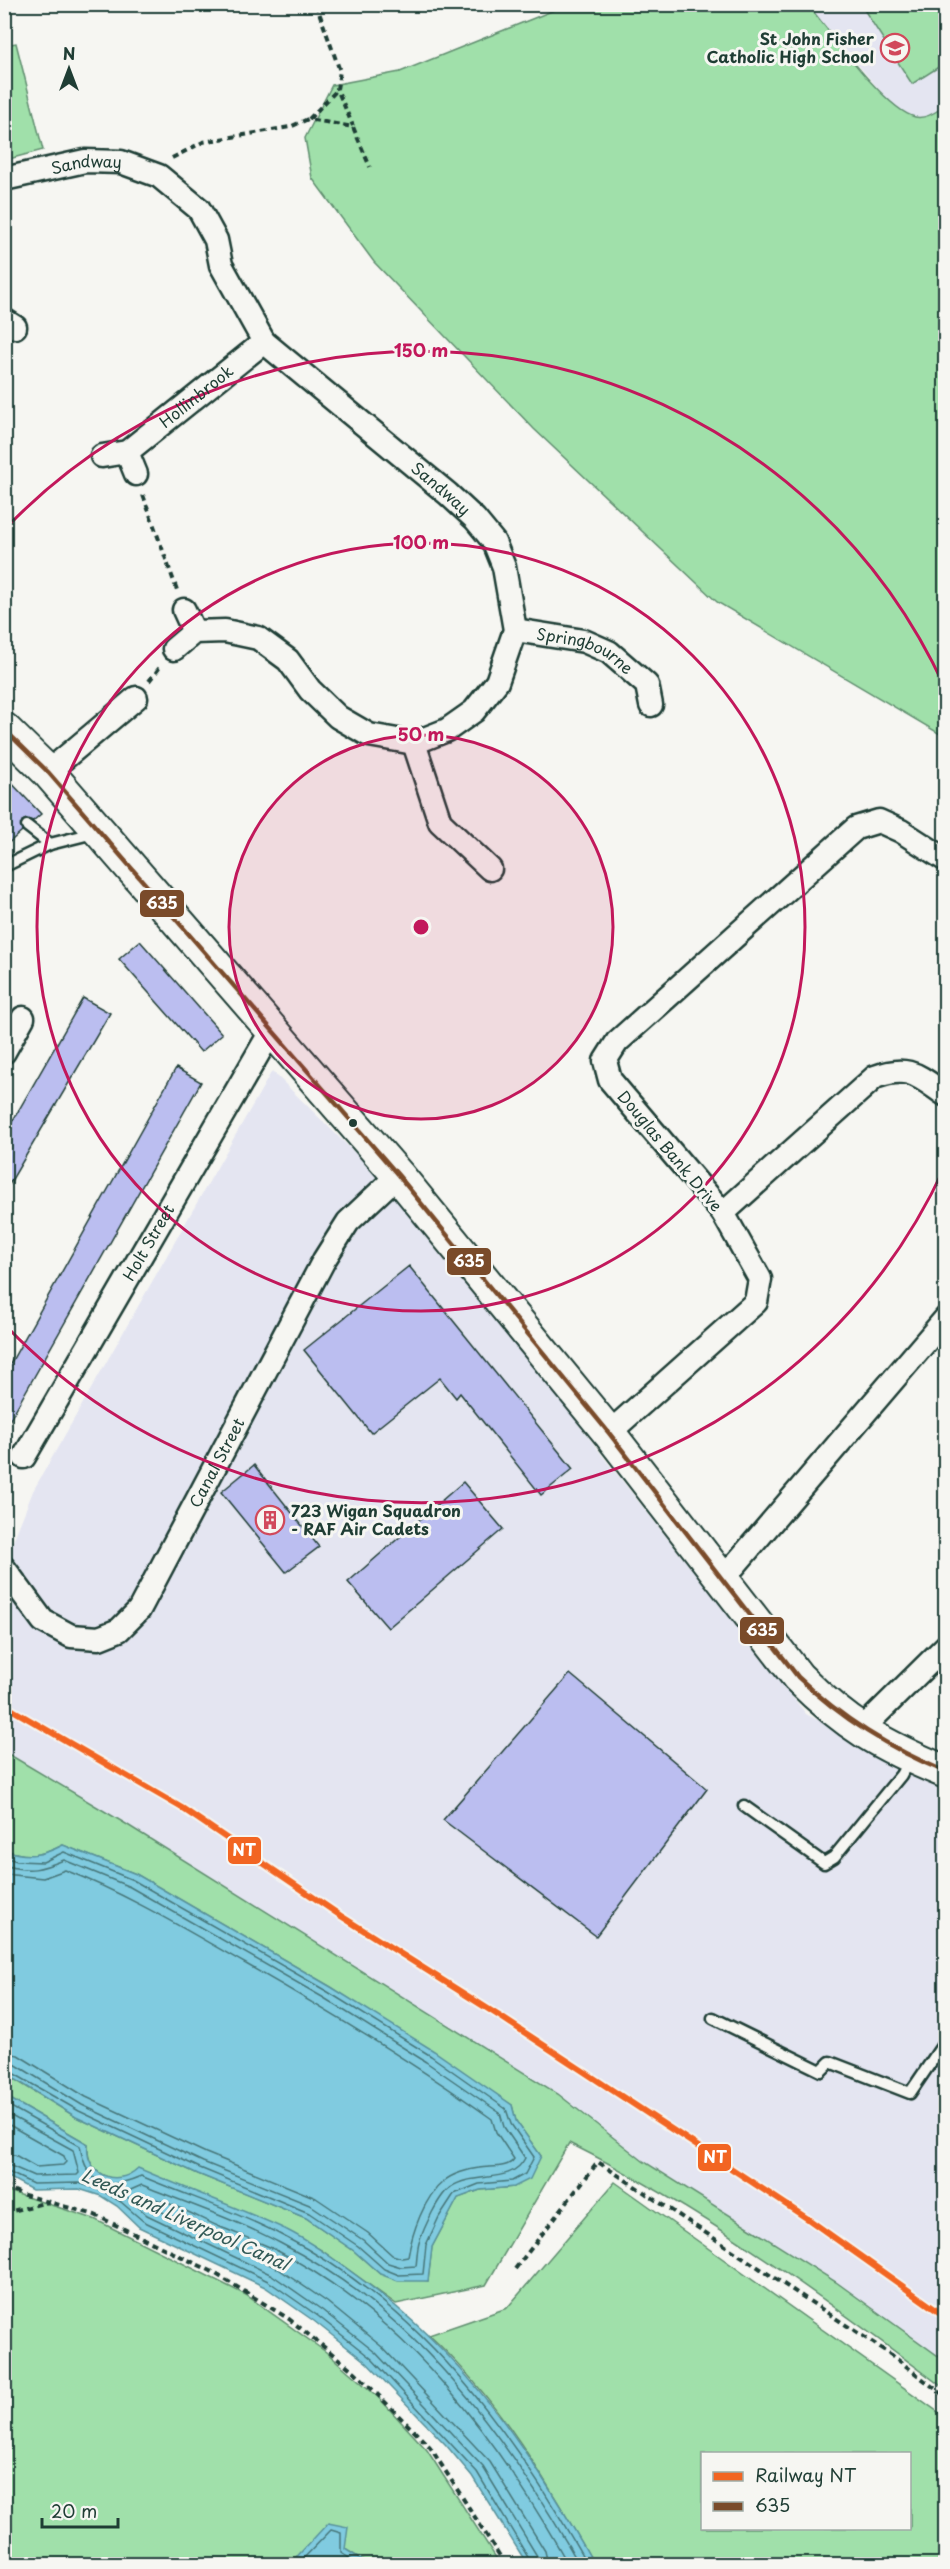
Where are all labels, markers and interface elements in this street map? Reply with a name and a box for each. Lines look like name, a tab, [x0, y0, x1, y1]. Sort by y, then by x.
place label: St John Fisher Catholic High School	[707, 26, 875, 68]
school or university icon: St John Fisher Catholic High School	[879, 32, 911, 64]
north arrow	[39, 39, 99, 99]
text: N	[63, 41, 75, 65]
street label: Sandway	[48, 148, 122, 179]
text: 150 m	[394, 336, 448, 363]
street label: Hollinbrook	[153, 358, 238, 433]
street label: Sandway	[406, 455, 476, 520]
text: 100 m	[393, 528, 449, 555]
street label: Springbourne	[535, 621, 639, 679]
text: 50 m	[398, 720, 444, 747]
line badge: 635	[139, 889, 185, 918]
text: 635	[146, 890, 178, 914]
centre of rings	[411, 917, 431, 937]
street label: Douglas Bank Drive	[613, 1084, 729, 1216]
unlabelled marker	[347, 1117, 359, 1129]
street label: Holt Street	[116, 1199, 180, 1285]
line badge: 635	[446, 1247, 492, 1276]
text: 635	[453, 1248, 485, 1272]
street label: Canal Street	[182, 1413, 250, 1511]
place label: 723 Wigan Squadron - RAF Air Cadets	[291, 1498, 461, 1540]
building icon: 723 Wigan Squadron - RAF Air Cadets	[254, 1504, 286, 1536]
line badge: 635	[739, 1616, 785, 1645]
text: 635	[746, 1617, 778, 1641]
line badge: NT	[227, 1836, 262, 1865]
text: NT	[232, 1837, 256, 1861]
line badge: NT	[697, 2143, 732, 2172]
text: NT	[703, 2144, 727, 2168]
water label: Leeds and Liverpool Canal	[78, 2161, 296, 2278]
legend	[701, 2452, 911, 2530]
text: Railway NT	[755, 2461, 857, 2488]
scale bar	[42, 2491, 118, 2529]
text: 635	[755, 2491, 790, 2518]
text: 20 m	[51, 2497, 97, 2524]

